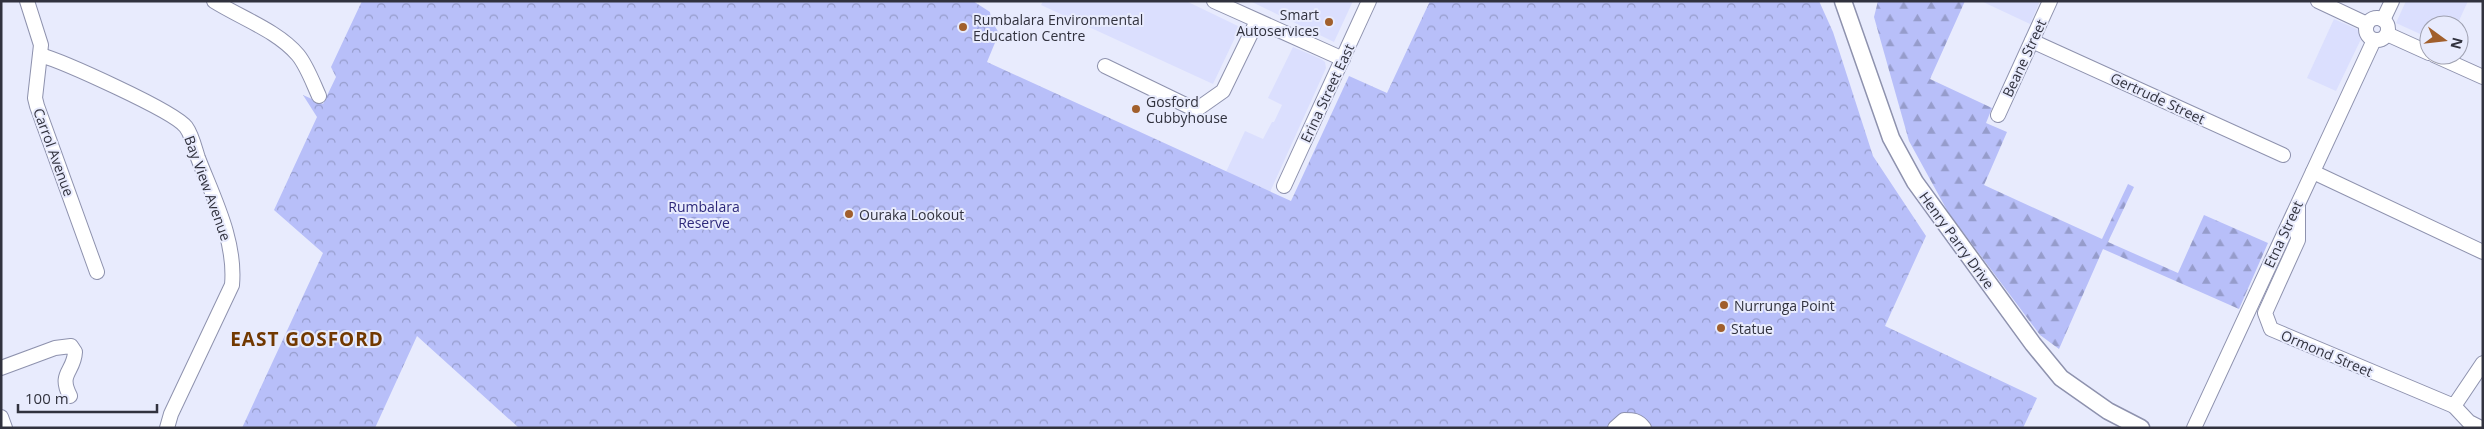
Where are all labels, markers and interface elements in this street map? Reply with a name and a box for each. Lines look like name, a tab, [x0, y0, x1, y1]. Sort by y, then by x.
place label: Smart Autoservices	[1236, 5, 1319, 40]
place label: Rumbalara Environmental Education Centre	[973, 10, 1143, 45]
north arrow	[2419, 15, 2469, 65]
marker: Smart Autoservices	[1323, 16, 1335, 28]
street label: Beane Street	[1998, 16, 2050, 100]
marker: Rumbalara Environmental Education Centre	[957, 21, 969, 33]
text: N	[2446, 36, 2468, 51]
street label: Erina Street East	[1296, 40, 1358, 146]
street label: Gertrude Street	[2108, 68, 2208, 128]
place label: Gosford Cubbyhouse	[1146, 92, 1228, 127]
marker: Gosford Cubbyhouse	[1130, 103, 1142, 115]
street label: Carrol Avenue	[29, 105, 79, 199]
street label: Bay View Avenue	[180, 133, 236, 243]
street label: Henry Parry Drive	[1915, 188, 1999, 292]
park label: Rumbalara Reserve	[668, 197, 740, 232]
street label: Etna Street	[2259, 197, 2307, 271]
place label: Ouraka Lookout	[859, 205, 964, 224]
marker: Ouraka Lookout	[843, 208, 855, 220]
place label: Nurrunga Point	[1734, 296, 1835, 315]
marker: Nurrunga Point	[1718, 299, 1730, 311]
place label: Statue	[1731, 319, 1773, 338]
marker: Statue	[1715, 322, 1727, 334]
street label: Ormond Street	[2278, 325, 2376, 381]
district label: EAST GOSFORD	[230, 326, 384, 352]
scale bar	[18, 382, 156, 414]
text: 100 m	[25, 388, 69, 408]

